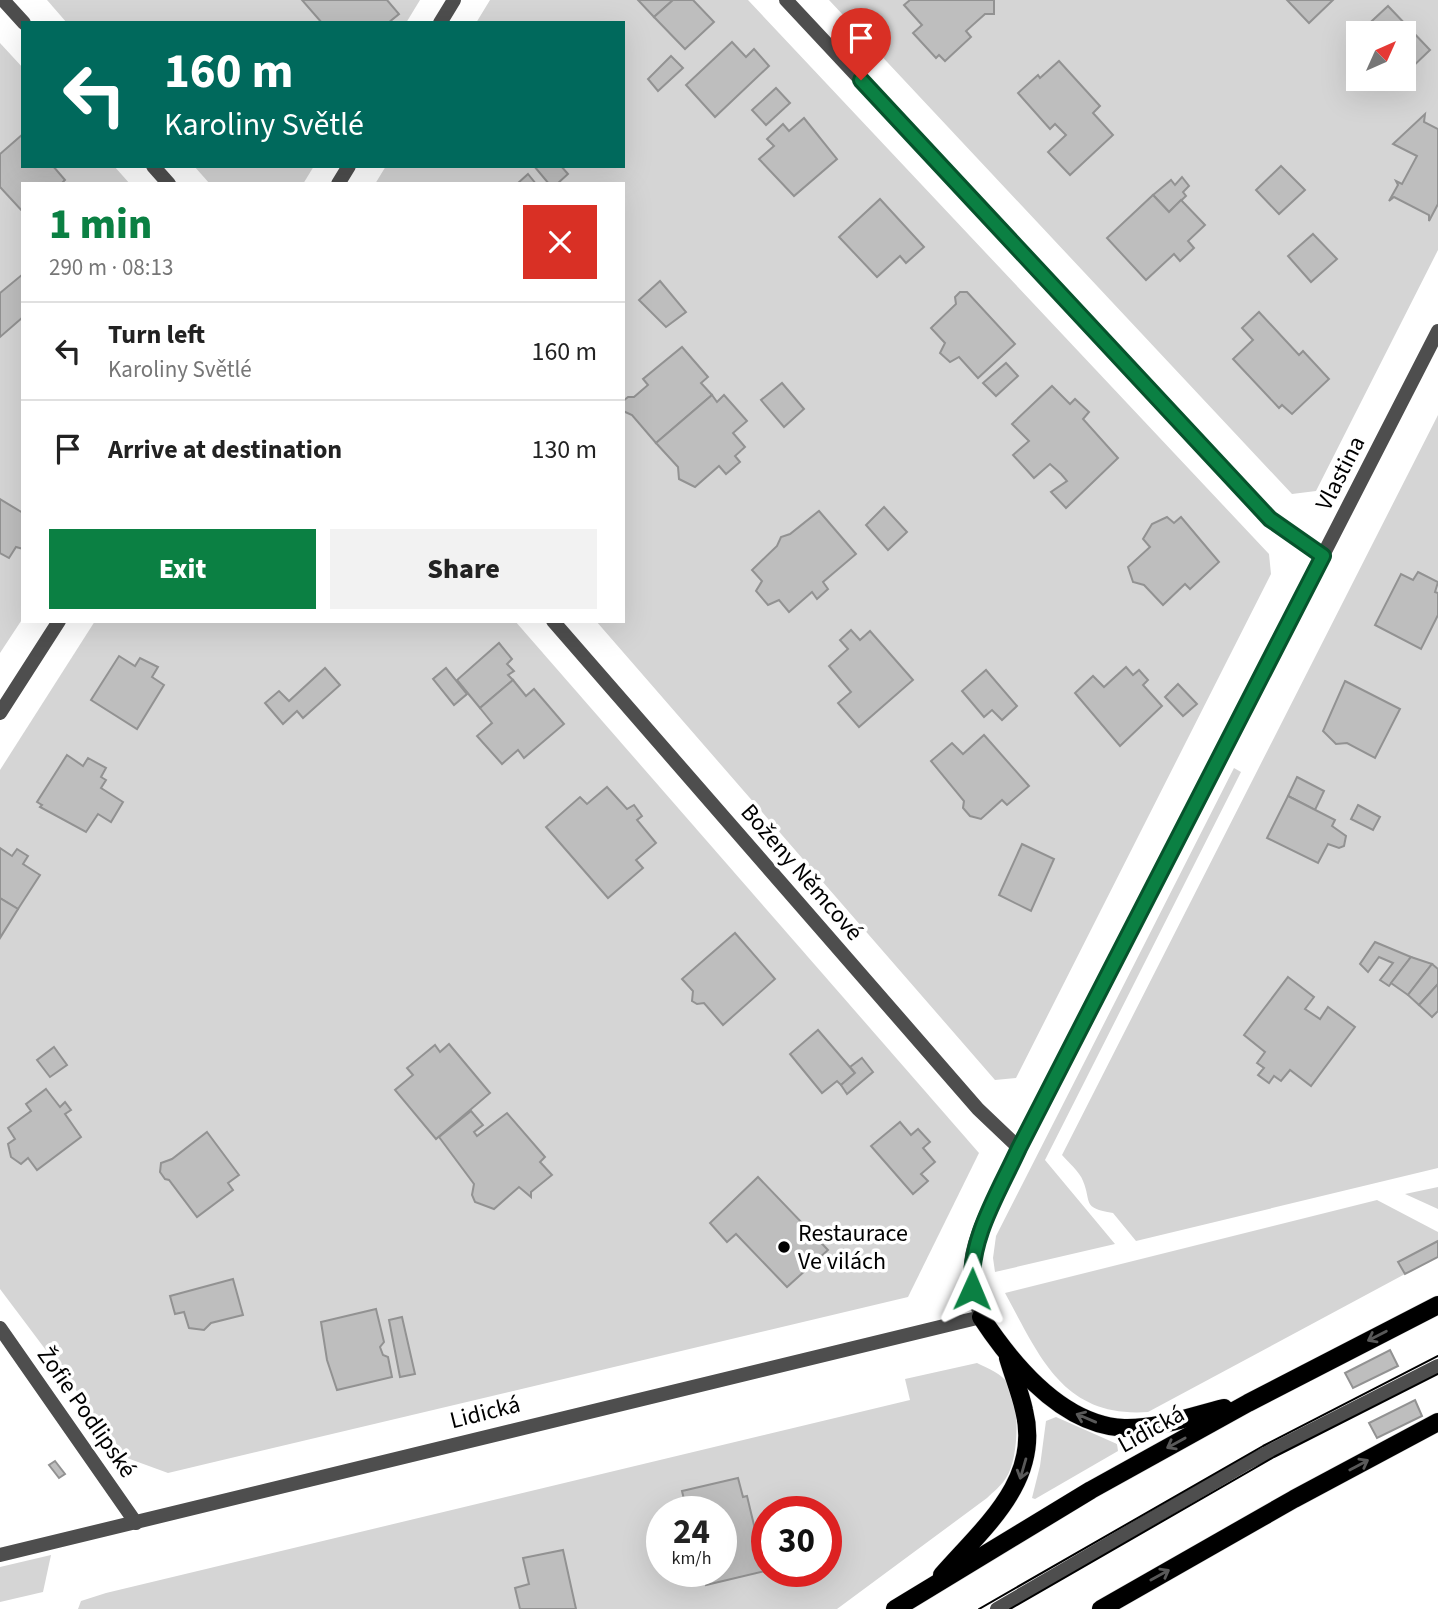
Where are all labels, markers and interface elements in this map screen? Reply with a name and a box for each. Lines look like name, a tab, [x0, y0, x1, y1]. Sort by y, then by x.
pin	[831, 8, 891, 80]
icon: arrive	[842, 19, 880, 57]
north arrow	[1346, 21, 1416, 91]
map controls	[1346, 21, 1416, 91]
text: 160 m	[164, 37, 293, 107]
icon: left	[49, 49, 140, 140]
text: Karoliny Světlé	[164, 102, 364, 148]
text: 1 min	[49, 195, 152, 255]
button: close	[523, 205, 597, 279]
text: 290 m · 08:13	[49, 251, 173, 284]
text: Turn left	[108, 316, 205, 353]
icon: left	[49, 332, 87, 370]
text: 160 m	[531, 333, 597, 370]
text: Karoliny Světlé	[108, 353, 252, 386]
icon: arrive	[49, 430, 87, 468]
street label: Vlastina	[1307, 430, 1374, 517]
text: Arrive at destination	[108, 431, 342, 468]
text: 130 m	[531, 431, 597, 468]
button: Exit	[49, 529, 316, 609]
button: Share	[330, 529, 597, 609]
street label: Boženy Němcové	[732, 796, 871, 949]
place label: Restaurace Ve vilách	[798, 1216, 908, 1279]
marker: Restaurace Ve vilách	[776, 1239, 792, 1255]
position arrow	[935, 1252, 1009, 1326]
one-way arrow	[1367, 1330, 1388, 1344]
street label: Žofie Podlipské	[28, 1340, 145, 1485]
street label: Lidická	[446, 1387, 524, 1438]
street label: Lidická	[1111, 1397, 1191, 1462]
one-way arrow	[1076, 1411, 1097, 1424]
one-way arrow	[1167, 1436, 1187, 1450]
one-way arrow	[1015, 1457, 1028, 1479]
one-way arrow	[1348, 1457, 1369, 1471]
speed limit sign: 30	[751, 1496, 842, 1587]
text: 24	[673, 1507, 710, 1557]
text: km/h	[672, 1546, 711, 1571]
one-way arrow	[1149, 1568, 1170, 1581]

